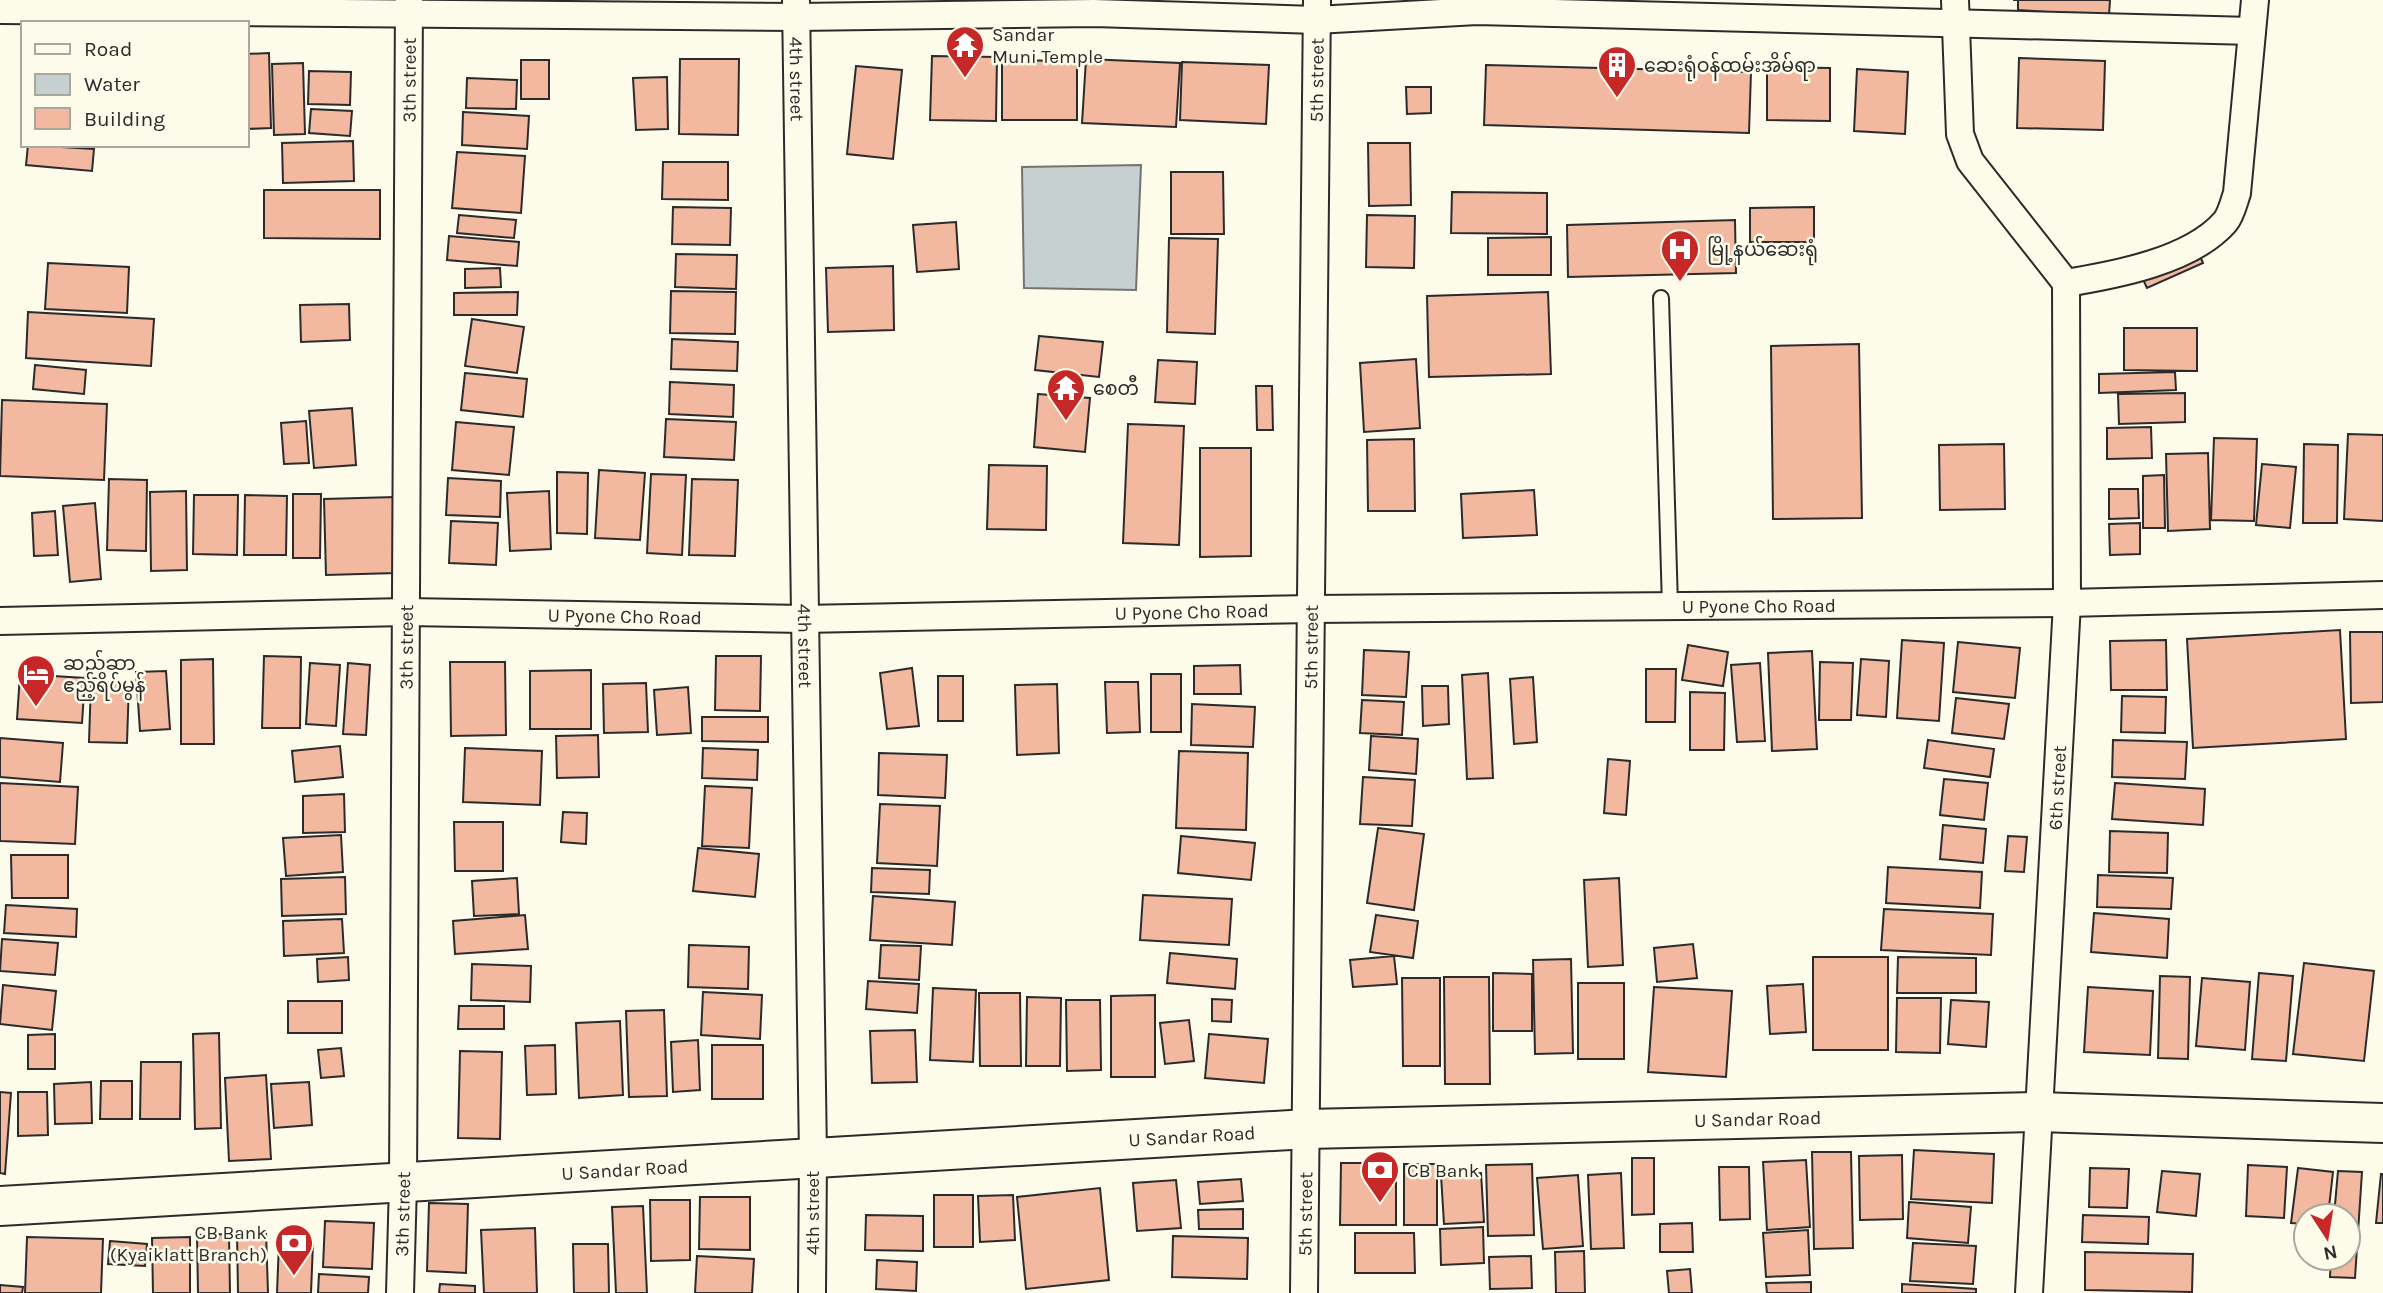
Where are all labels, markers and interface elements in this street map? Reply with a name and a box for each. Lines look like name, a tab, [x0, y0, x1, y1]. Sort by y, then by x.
legend	[21, 21, 248, 147]
temple icon: Sandar Muni Temple	[944, 24, 986, 79]
place label: Sandar Muni Temple	[992, 24, 1103, 68]
text: Road	[84, 37, 132, 61]
street label: 3th street	[398, 37, 421, 123]
street label: 4th street	[785, 37, 808, 121]
street label: 5th street	[1306, 38, 1329, 122]
building icon: ဆေးရုံဝန်ထမ်းအိမ်ရာ	[1596, 44, 1638, 99]
place label: ဆေးရုံဝန်ထမ်းအိမ်ရာ	[1644, 51, 1816, 82]
text: Water	[84, 72, 140, 96]
text: Building	[84, 107, 165, 131]
hospital icon: မြို့နယ်ဆေးရုံ	[1659, 228, 1701, 283]
place label: မြို့နယ်ဆေးရုံ	[1707, 235, 1818, 266]
temple icon: စေတီ	[1045, 367, 1087, 422]
place label: စေတီ	[1093, 374, 1139, 400]
street label: U Pyone Cho Road	[1682, 595, 1836, 618]
street label: U Pyone Cho Road	[1114, 600, 1269, 625]
street label: 3th street	[396, 604, 418, 690]
street label: 4th street	[793, 604, 816, 688]
street label: U Pyone Cho Road	[548, 605, 702, 629]
street label: 5th street	[1300, 605, 1323, 689]
place label: ဆည်ဆာ ဧည့်ရိပ်မွန်	[63, 649, 146, 701]
hotel icon: ဆည်ဆာ ဧည့်ရိပ်မွန်	[15, 653, 57, 708]
street label: 6th street	[2045, 745, 2071, 831]
street label: U Sandar Road	[1694, 1107, 1822, 1132]
street label: U Sandar Road	[1128, 1122, 1256, 1152]
bank icon: CB Bank	[1359, 1149, 1401, 1204]
street label: U Sandar Road	[561, 1155, 689, 1185]
place label: CB Bank	[1407, 1160, 1480, 1182]
street label: 3th street	[391, 1171, 415, 1257]
street label: 4th street	[802, 1171, 824, 1255]
street label: 5th street	[1294, 1172, 1317, 1256]
north arrow	[2292, 1202, 2362, 1272]
place label: CB Bank (Kyaiklatt Branch)	[110, 1222, 267, 1266]
bank icon: CB Bank (Kyaiklatt Branch)	[273, 1222, 315, 1277]
text: N	[2321, 1240, 2339, 1265]

